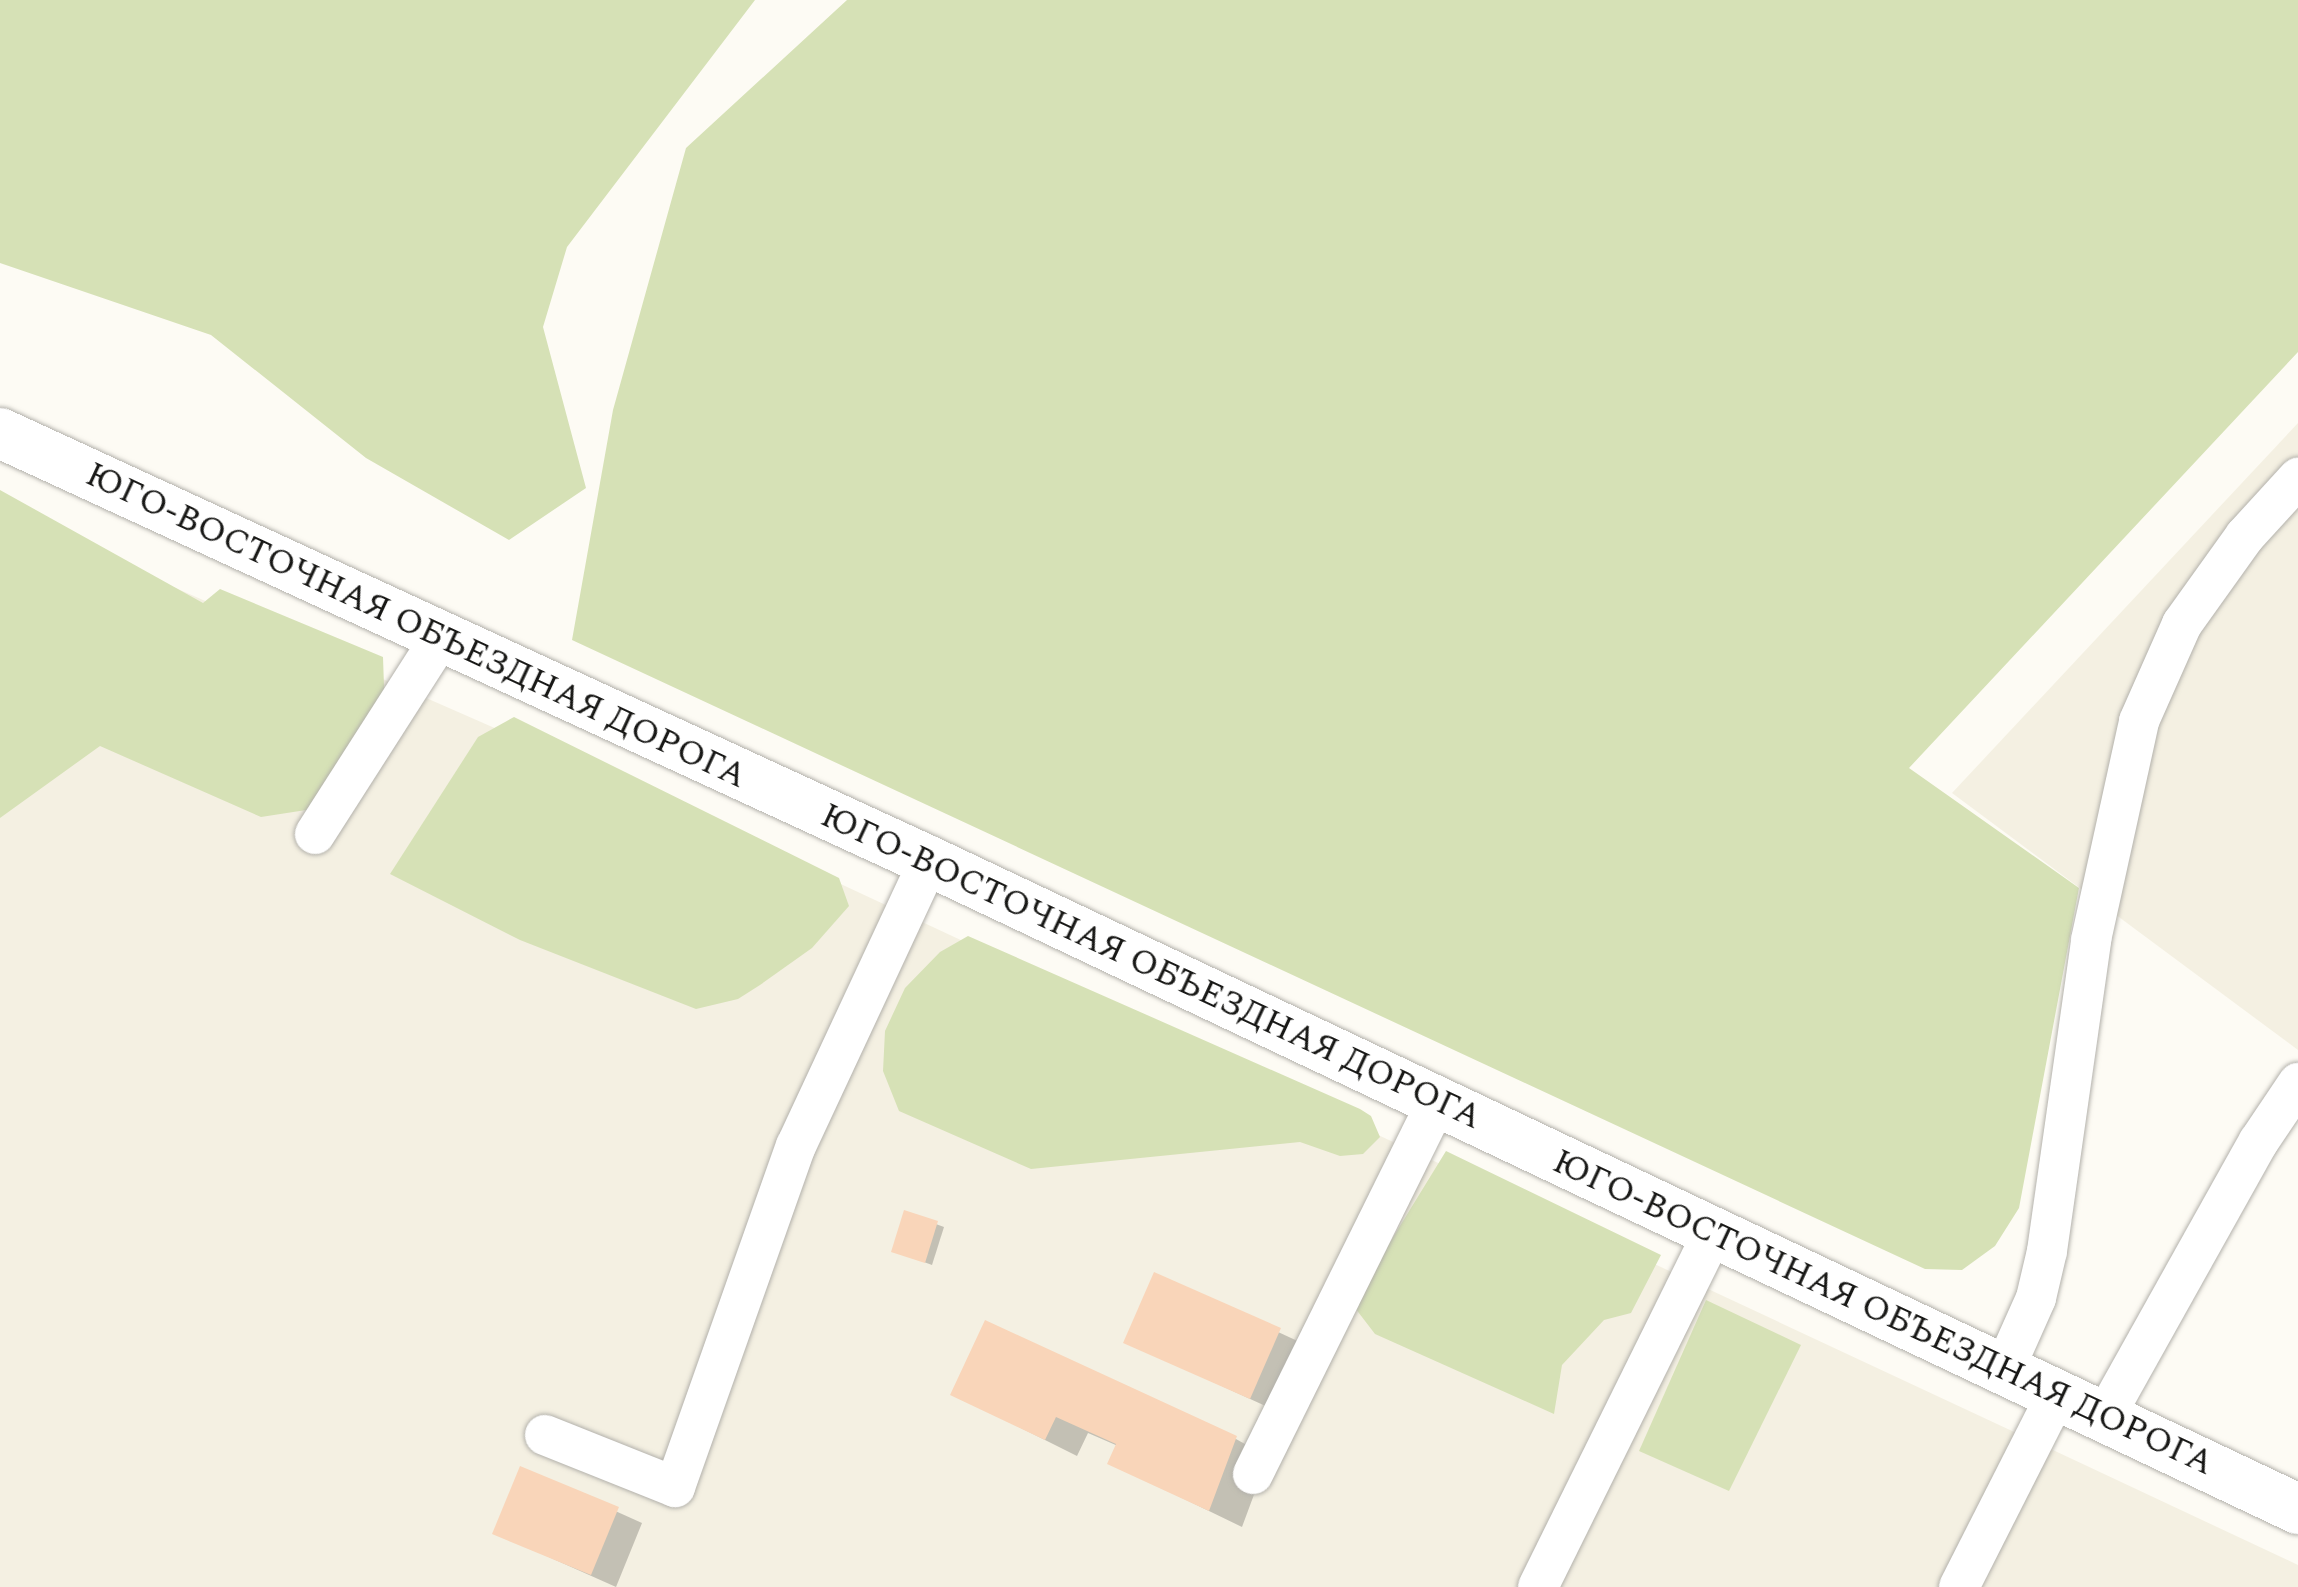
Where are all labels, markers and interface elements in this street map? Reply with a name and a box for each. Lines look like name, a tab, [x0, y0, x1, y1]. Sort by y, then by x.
street label: ЮГО-ВОСТОЧНАЯ ОБЪЕЗДНАЯ ДОРОГА	[79, 454, 753, 798]
street label: ЮГО-ВОСТОЧНАЯ ОБЪЕЗДНАЯ ДОРОГА	[814, 795, 1488, 1139]
street label: ЮГО-ВОСТОЧНАЯ ОБЪЕЗДНАЯ ДОРОГА	[1546, 1141, 2220, 1485]

